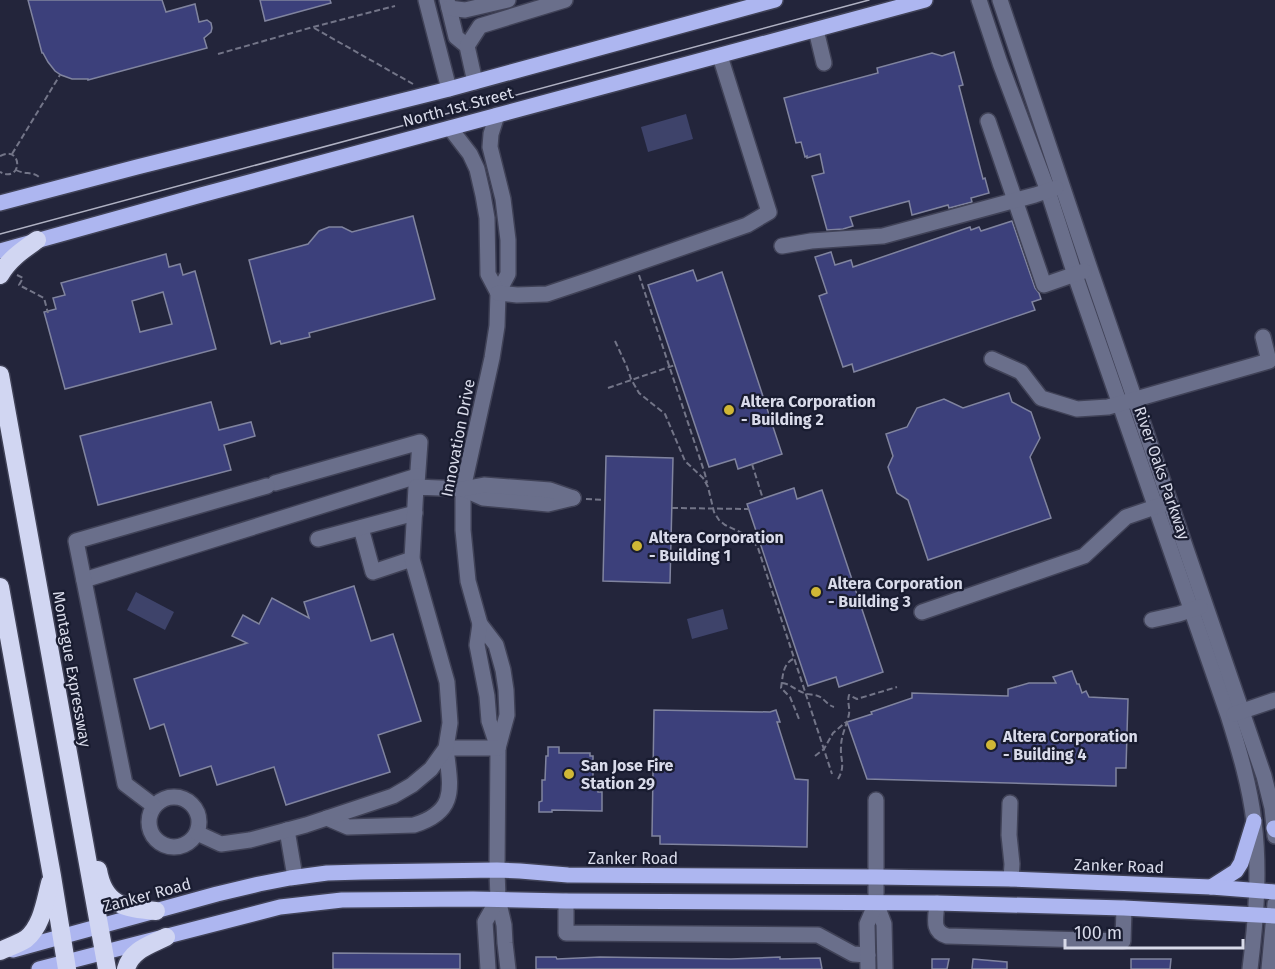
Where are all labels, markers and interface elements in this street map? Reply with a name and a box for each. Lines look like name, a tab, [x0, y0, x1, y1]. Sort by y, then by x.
street label: North 1st Street	[401, 83, 516, 131]
street label: Innovation Drive	[437, 377, 479, 499]
place label: Altera Corporation - Building 2	[740, 392, 876, 429]
marker: Altera Corporation - Building 2	[722, 403, 736, 417]
street label: River Oaks Parkway	[1130, 404, 1194, 542]
place label: Altera Corporation - Building 1	[648, 528, 784, 565]
marker: Altera Corporation - Building 1	[630, 539, 644, 553]
place label: Altera Corporation - Building 3	[827, 574, 963, 611]
marker: Altera Corporation - Building 3	[809, 585, 823, 599]
street label: Montague Expressway	[49, 589, 95, 749]
place label: Altera Corporation - Building 4	[1002, 727, 1138, 764]
marker: Altera Corporation - Building 4	[984, 738, 998, 752]
place label: San Jose Fire Station 29	[581, 756, 673, 793]
marker: San Jose Fire Station 29	[562, 767, 576, 781]
street label: Zanker Road	[588, 849, 678, 868]
street label: Zanker Road	[1074, 855, 1164, 877]
street label: Zanker Road	[101, 874, 193, 916]
scale bar	[1065, 912, 1244, 950]
text: 100 m	[1074, 922, 1122, 944]

